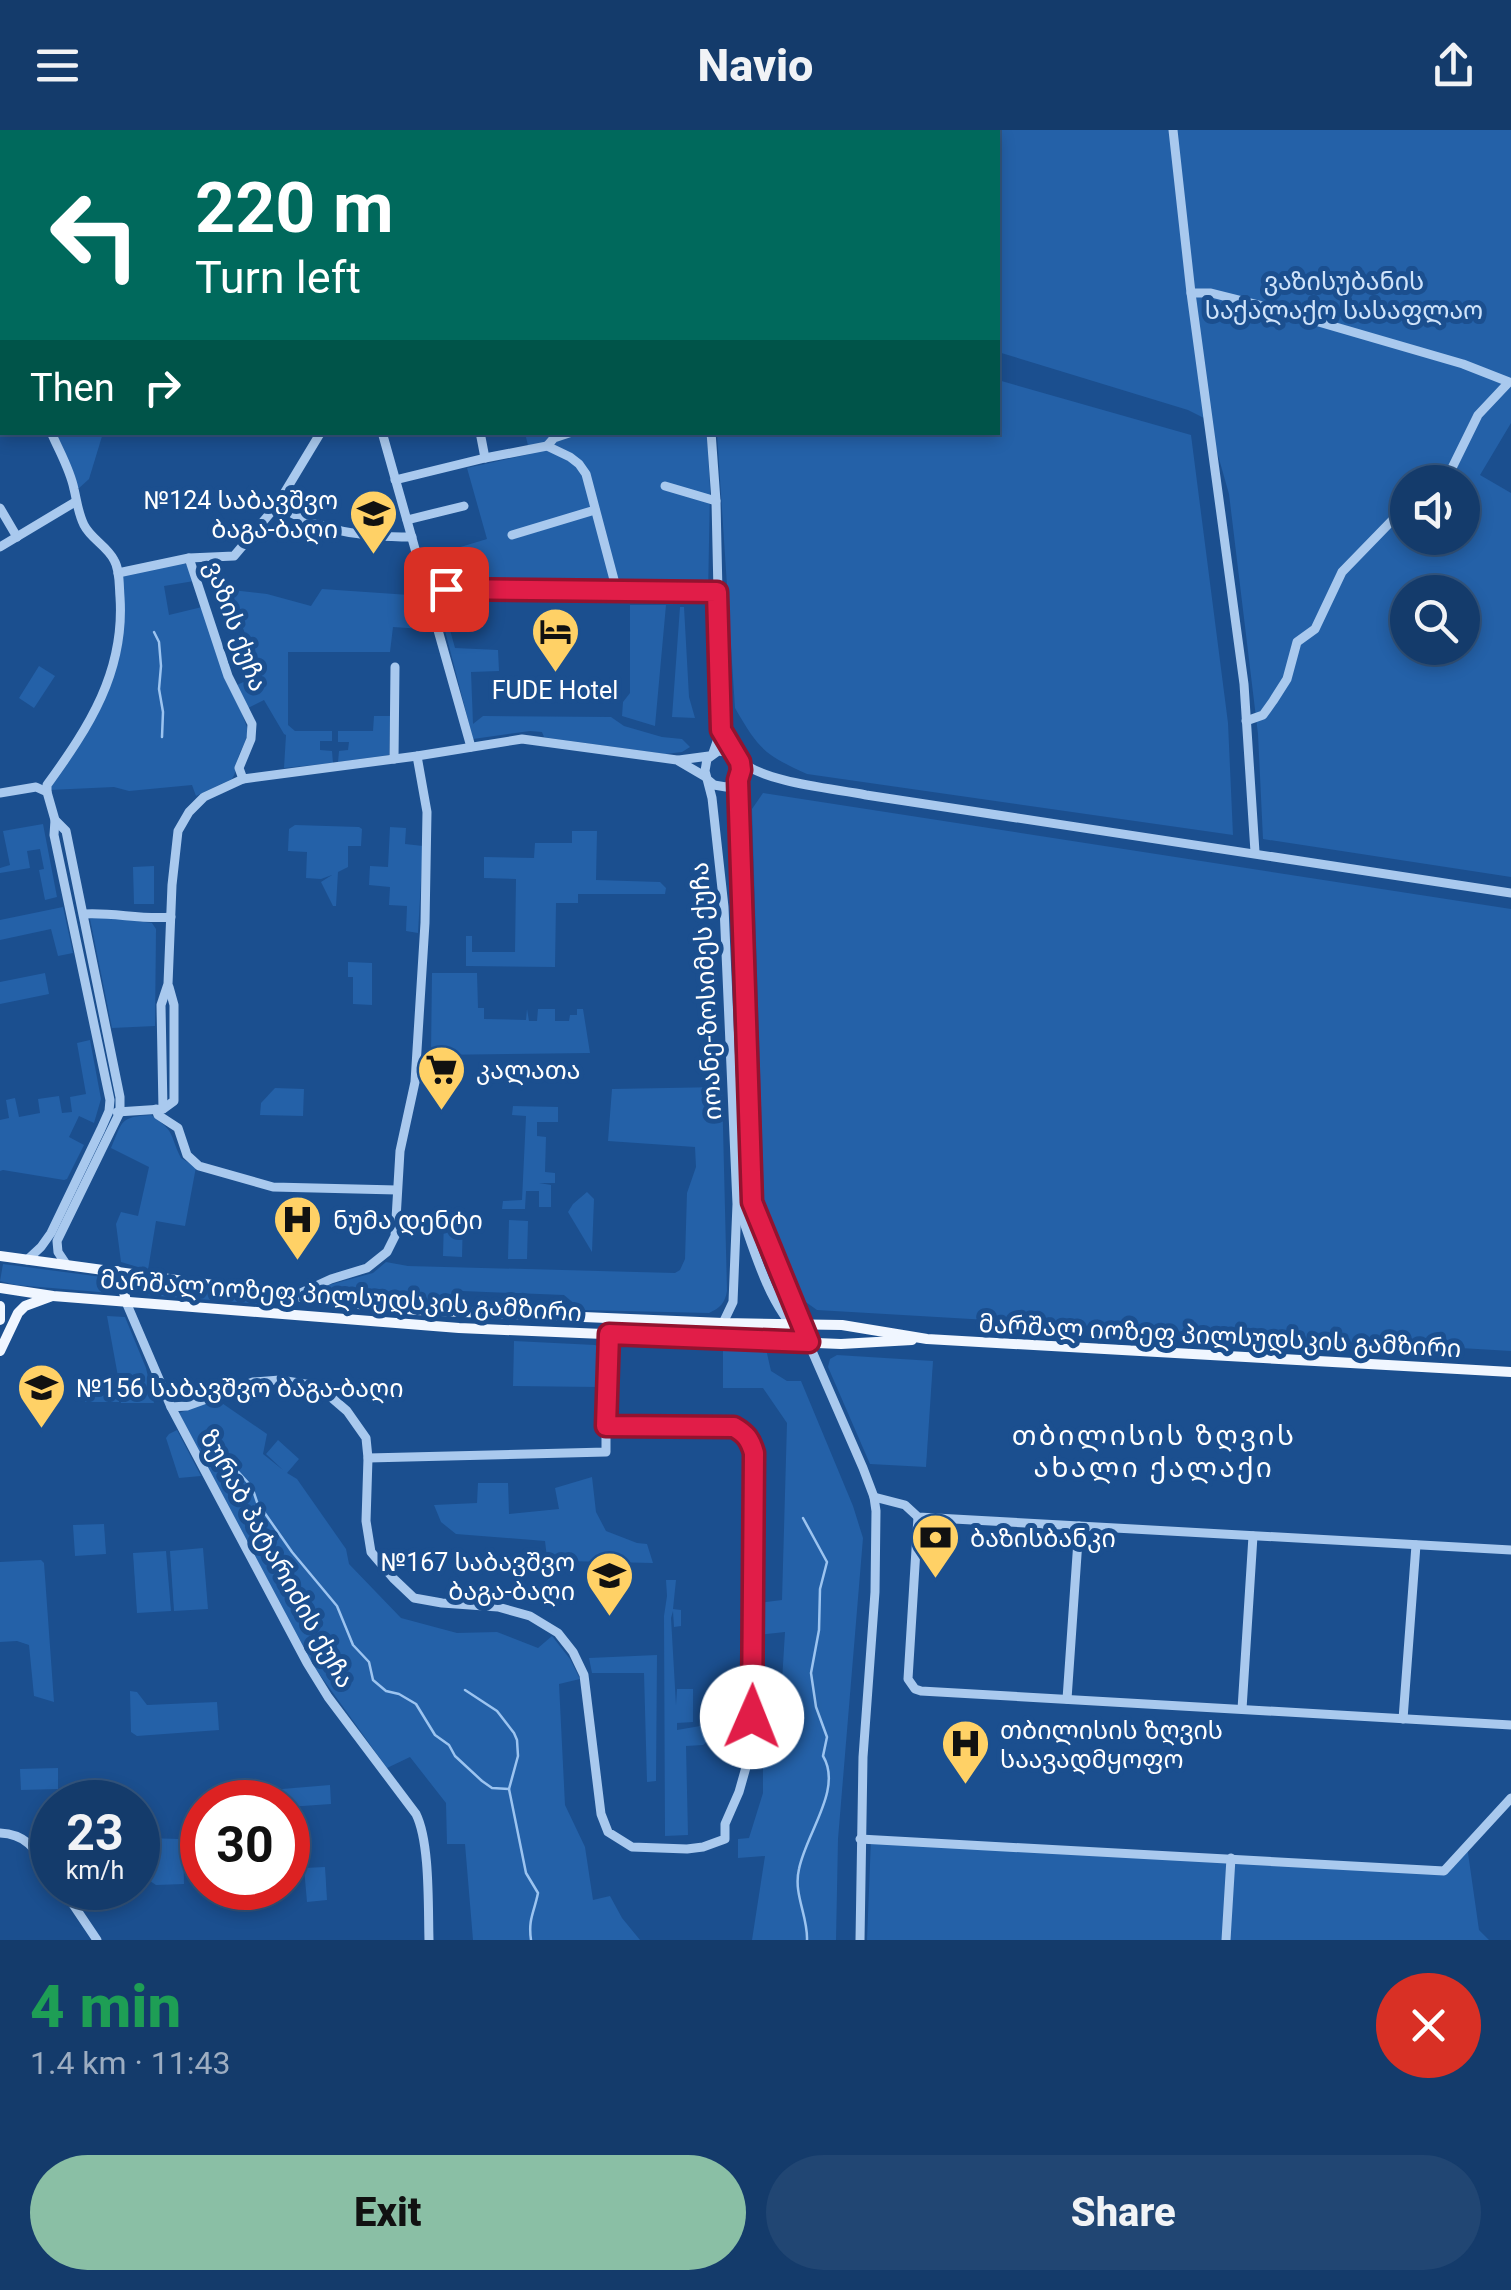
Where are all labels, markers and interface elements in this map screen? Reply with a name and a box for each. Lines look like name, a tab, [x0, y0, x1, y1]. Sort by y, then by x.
icon: menu	[30, 38, 85, 93]
icon: share	[1426, 38, 1481, 93]
text: Navio	[698, 39, 813, 92]
text: 220 m	[195, 167, 394, 249]
icon: left	[30, 170, 160, 300]
text: Turn left	[195, 251, 361, 304]
park label: ვაზისუბანის საქალაქო სასაფლაო	[1205, 267, 1483, 326]
icon: right	[135, 360, 190, 415]
text: Then	[30, 366, 115, 410]
map controls	[1390, 465, 1480, 665]
button: sound	[1390, 465, 1480, 555]
place label: №124 საბავშვო ბაგა-ბაღი	[143, 486, 338, 545]
school or university icon: №124 საბავშვო ბაგა-ბაღი	[347, 488, 399, 556]
pin	[404, 547, 489, 632]
street label: ვაზის ქუჩა	[199, 557, 273, 695]
icon: arrive	[419, 562, 474, 617]
button: search	[1390, 575, 1480, 665]
hotel icon: FUDE Hotel	[529, 606, 581, 674]
place label: FUDE Hotel	[492, 676, 618, 705]
street label: იოანე-ზოსიმეს ქუჩა	[685, 861, 727, 1121]
supermarket icon: კალათა	[415, 1044, 467, 1112]
place label: კალათა	[476, 1056, 581, 1086]
hospital icon: ნუმა დენტი	[272, 1194, 324, 1262]
place label: ნუმა დენტი	[333, 1206, 483, 1236]
street label: მარშალ იოზეფ პილსუდსკის გამზირი	[99, 1265, 583, 1328]
street label: მარშალ იოზეფ პილსუდსკის გამზირი	[978, 1309, 1462, 1364]
school or university icon: №156 საბავშვო ბაგა-ბაღი	[15, 1362, 67, 1430]
place label: №156 საბავშვო ბაგა-ბაღი	[76, 1374, 404, 1404]
district label: თბილისის ზღვის ახალი ქალაქი	[1012, 1419, 1296, 1484]
street label: ზურაბ პატარიძის ქუჩა	[194, 1425, 360, 1693]
bank icon: ბაზისბანკი	[909, 1512, 961, 1580]
place label: ბაზისბანკი	[970, 1524, 1116, 1553]
place label: №167 საბავშვო ბაგა-ბაღი	[380, 1548, 575, 1607]
school or university icon: №167 საბავშვო ბაგა-ბაღი	[584, 1550, 636, 1618]
position arrow	[700, 1665, 804, 1769]
place label: თბილისის ზღვის საავადმყოფო	[1000, 1716, 1223, 1775]
hospital icon: თბილისის ზღვის საავადმყოფო	[939, 1718, 991, 1786]
speed limit sign: 30	[180, 1780, 310, 1910]
text: 23	[66, 1804, 124, 1862]
text: km/h	[66, 1856, 124, 1885]
text: 4 min	[30, 1971, 181, 2042]
button: close	[1376, 1973, 1481, 2078]
text: 1.4 km · 11:43	[30, 2044, 231, 2082]
button: Exit	[30, 2155, 746, 2270]
button: Share	[766, 2155, 1481, 2270]

